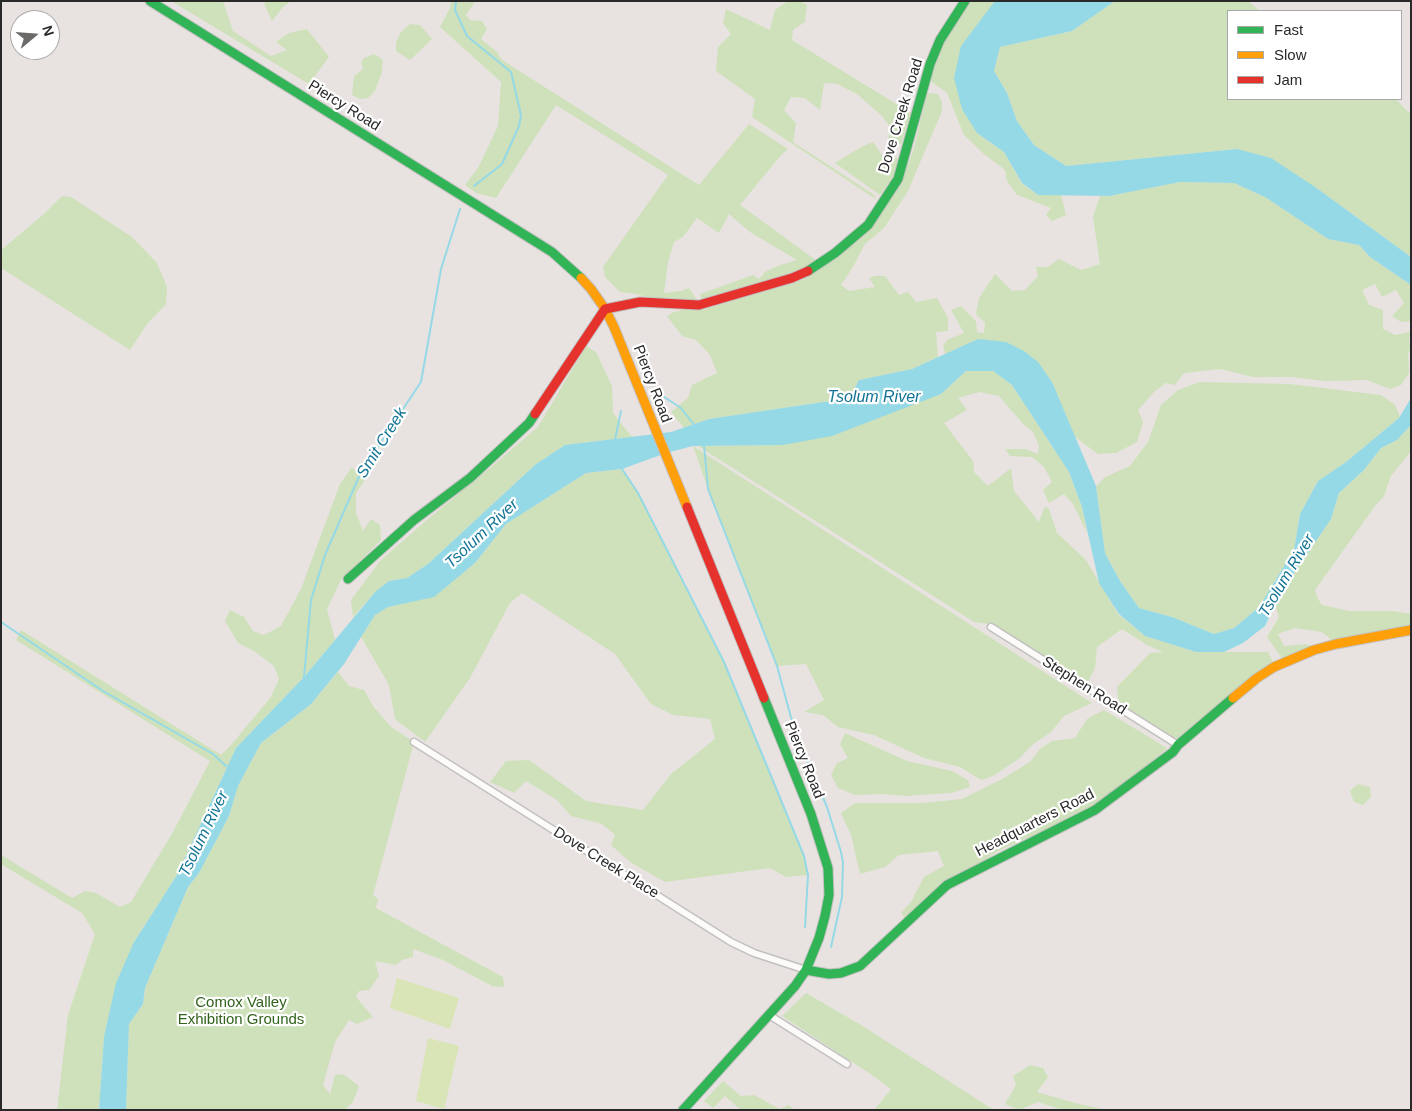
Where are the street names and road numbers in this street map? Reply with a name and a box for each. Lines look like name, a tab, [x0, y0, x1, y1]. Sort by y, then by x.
street label: Dove Creek Road	[875, 56, 927, 176]
street label: Piercy Road	[305, 77, 383, 135]
street label: Piercy Road	[629, 343, 675, 425]
street label: Stephen Road	[1039, 653, 1129, 719]
street label: Piercy Road	[780, 719, 828, 801]
street label: Headquarters Road	[973, 785, 1097, 861]
street label: Dove Creek Place	[550, 823, 662, 903]

